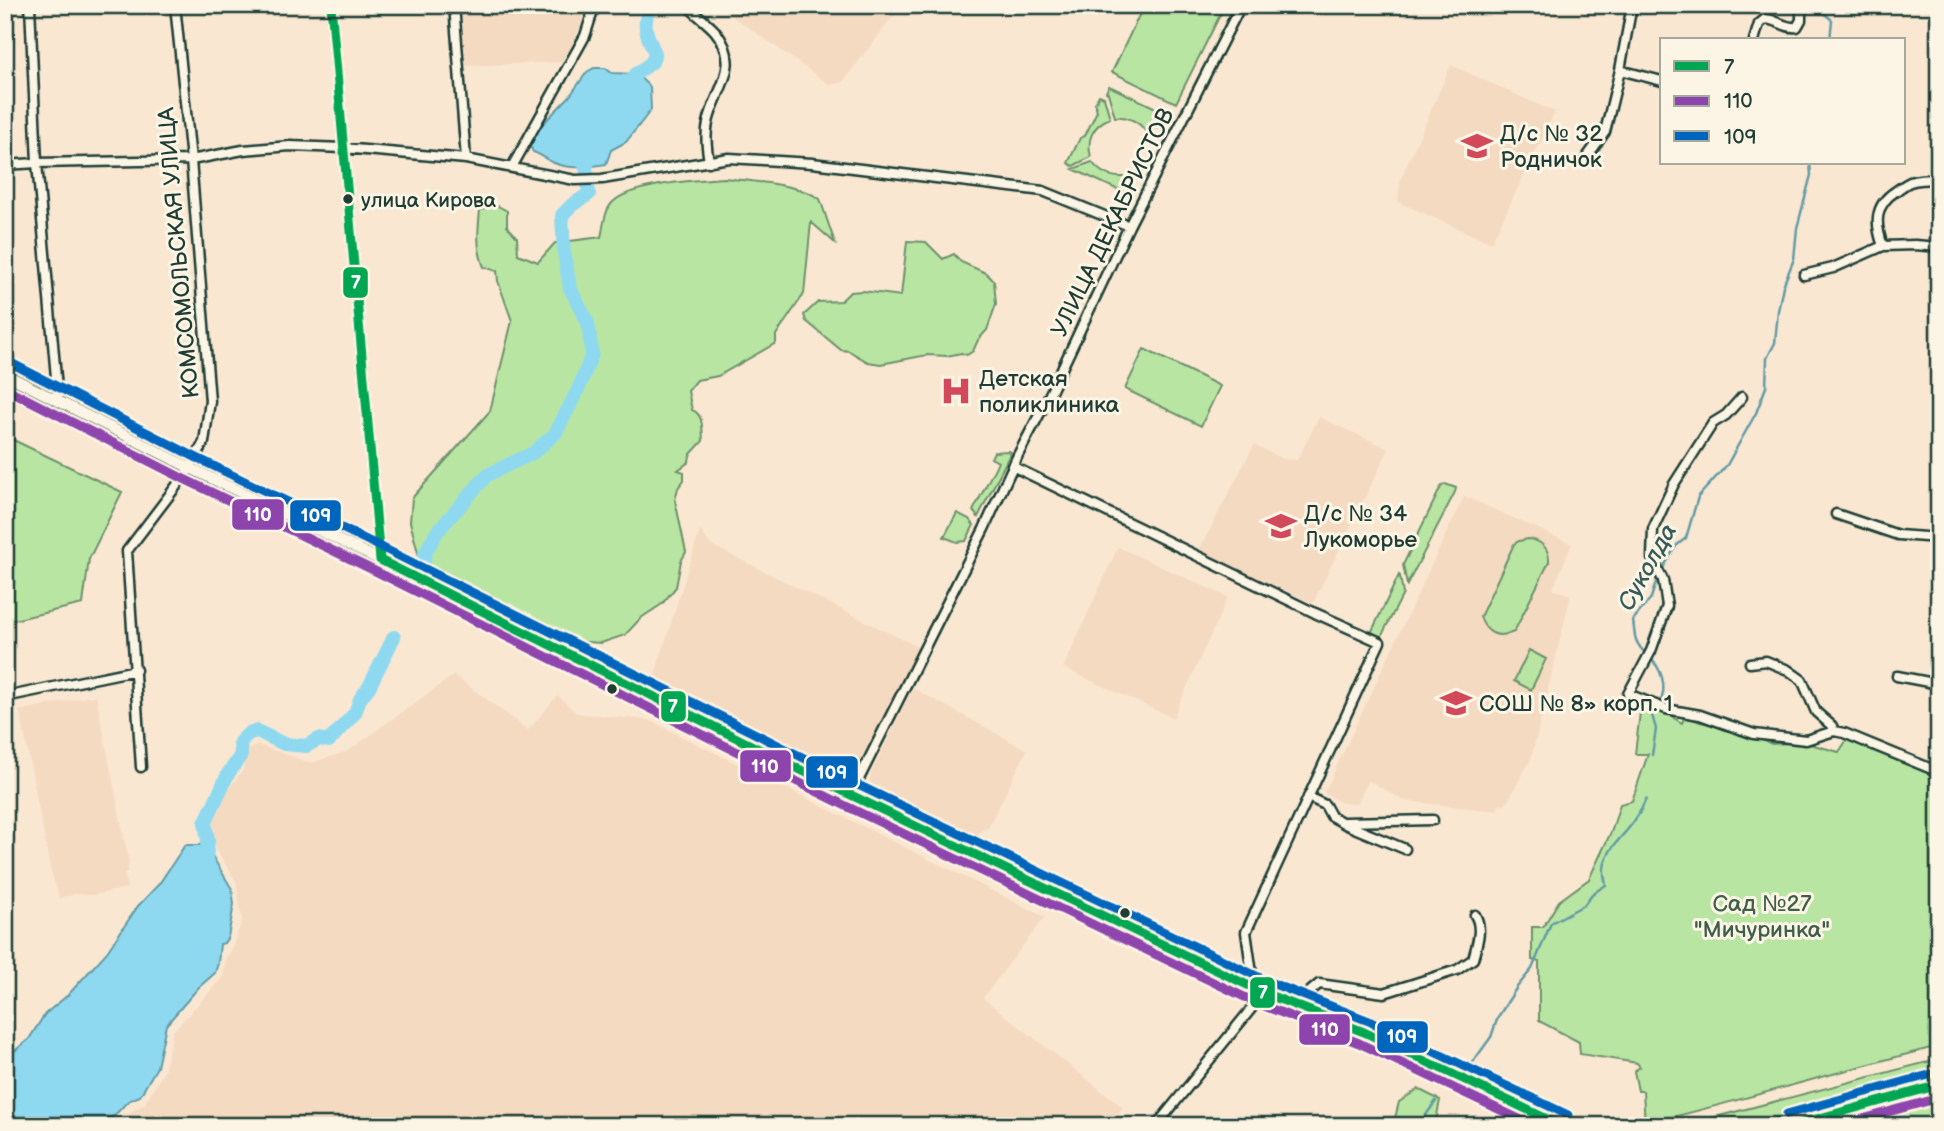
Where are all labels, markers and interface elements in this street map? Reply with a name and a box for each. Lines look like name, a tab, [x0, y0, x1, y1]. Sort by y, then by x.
legend	[1660, 38, 1906, 164]
text: 7	[1724, 55, 1735, 80]
text: 110	[1724, 89, 1753, 114]
street label: УЛИЦА ДЕКАБРИСТОВ	[1045, 104, 1180, 341]
street label: КОМСОМОЛЬСКАЯ УЛИЦА	[152, 106, 206, 400]
place label: Д/с № 32 Родничок	[1500, 120, 1603, 174]
text: 109	[1724, 125, 1757, 150]
school or university icon: Д/с № 32 Родничок	[1460, 129, 1494, 163]
place label: улица Кирова	[361, 188, 497, 213]
marker: улица Кирова	[341, 192, 355, 206]
line badge: 7	[342, 266, 369, 299]
text: 7	[351, 272, 362, 295]
place label: Детская поликлиника	[979, 365, 1120, 419]
hospital icon: Детская поликлиника	[939, 374, 973, 408]
line badge: 110	[231, 498, 285, 531]
line badge: 109	[289, 499, 342, 532]
place label: Д/с № 34 Лукоморье	[1303, 500, 1418, 554]
text: 110	[244, 504, 272, 527]
text: 109	[301, 505, 331, 528]
school or university icon: Д/с № 34 Лукоморье	[1264, 509, 1298, 543]
water label: Суколда	[1612, 519, 1683, 616]
unlabelled marker	[605, 682, 619, 696]
school or university icon: СОШ № 8» корп. 1	[1439, 686, 1473, 720]
line badge: 7	[660, 690, 687, 723]
place label: СОШ № 8» корп. 1	[1479, 690, 1673, 718]
text: 7	[668, 696, 679, 719]
line badge: 110	[739, 749, 792, 783]
line badge: 109	[805, 755, 859, 789]
text: 110	[751, 756, 779, 779]
text: 109	[817, 762, 847, 785]
park label: Сад №27 "Мичуринка"	[1694, 890, 1830, 944]
unlabelled marker	[1118, 906, 1132, 920]
line badge: 7	[1249, 976, 1276, 1009]
text: 7	[1258, 982, 1269, 1005]
line badge: 110	[1298, 1013, 1351, 1046]
text: 110	[1311, 1019, 1339, 1042]
line badge: 109	[1376, 1020, 1429, 1054]
text: 109	[1387, 1026, 1417, 1049]

